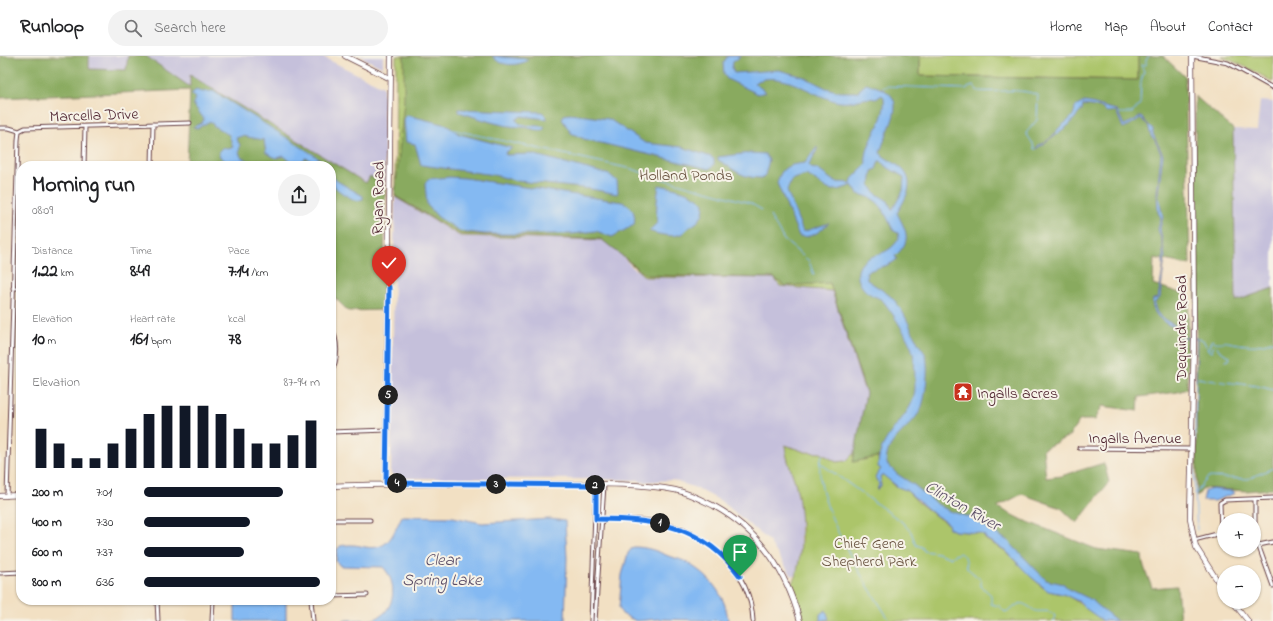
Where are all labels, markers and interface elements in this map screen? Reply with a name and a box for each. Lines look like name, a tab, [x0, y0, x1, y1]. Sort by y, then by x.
search box	[108, 10, 388, 46]
text: Runloop	[20, 14, 84, 41]
icon: search	[122, 17, 144, 39]
text: Search here	[154, 17, 226, 39]
text: Home	[1050, 17, 1082, 38]
text: Map	[1104, 17, 1128, 38]
text: About	[1150, 17, 1186, 38]
text: Contact	[1208, 17, 1253, 38]
street label: Marcella Drive	[49, 102, 140, 130]
street label: Ryan Road	[366, 161, 392, 235]
park label: Holland Ponds	[639, 164, 733, 188]
text: Morning run	[32, 170, 135, 202]
button: share	[278, 174, 320, 216]
text: 08:09	[32, 201, 53, 220]
text: Distance	[32, 243, 73, 259]
text: Time	[130, 243, 152, 259]
text: Pace	[228, 243, 249, 259]
pin	[372, 246, 406, 287]
icon: check	[378, 252, 400, 274]
text: 1.22	[32, 259, 58, 284]
text: 8:49	[130, 259, 150, 284]
text: 7:14	[228, 259, 249, 284]
text: km	[58, 265, 74, 281]
text: /km	[249, 265, 268, 281]
street label: Dequindre Road	[1170, 275, 1194, 382]
text: Elevation	[32, 311, 72, 327]
text: Heart rate	[130, 311, 175, 327]
text: kcal	[228, 311, 246, 327]
text: 10	[32, 327, 45, 352]
text: 161	[130, 327, 148, 352]
text: 78	[228, 327, 241, 352]
text: m	[45, 333, 56, 349]
text: bpm	[148, 333, 171, 349]
text: Elevation	[32, 373, 80, 392]
text: 87–94 m	[283, 373, 320, 392]
temple icon: Ingalls acres	[952, 381, 974, 403]
place label: Ingalls acres	[977, 382, 1058, 406]
pin: 5	[378, 385, 398, 405]
text: 5	[385, 387, 391, 403]
street label: Ingalls Avenue	[1089, 427, 1182, 451]
pin: 4	[387, 473, 407, 493]
pin: 3	[486, 474, 506, 494]
text: 4	[395, 475, 399, 491]
pin: 2	[585, 475, 605, 495]
water label: Clinton River	[920, 475, 1007, 539]
text: 3	[494, 476, 498, 492]
text: 2	[592, 477, 598, 493]
text: 200 m	[32, 483, 63, 502]
text: 7:01	[96, 483, 112, 502]
text: 400 m	[32, 513, 62, 532]
text: 7:30	[96, 513, 113, 532]
pin: 1	[650, 513, 670, 533]
map controls	[1217, 513, 1261, 609]
button: +	[1217, 513, 1261, 557]
text: 1	[658, 515, 662, 531]
park label: Chief Gene Shepherd Park	[822, 532, 917, 574]
pin	[723, 535, 757, 576]
icon: arrive	[729, 541, 751, 563]
text: 600 m	[32, 543, 62, 562]
text: 7:37	[96, 543, 113, 562]
water label: Clear Spring Lake	[402, 548, 483, 594]
button: −	[1217, 565, 1261, 609]
text: 800 m	[32, 573, 61, 592]
text: 6:36	[96, 573, 114, 592]

